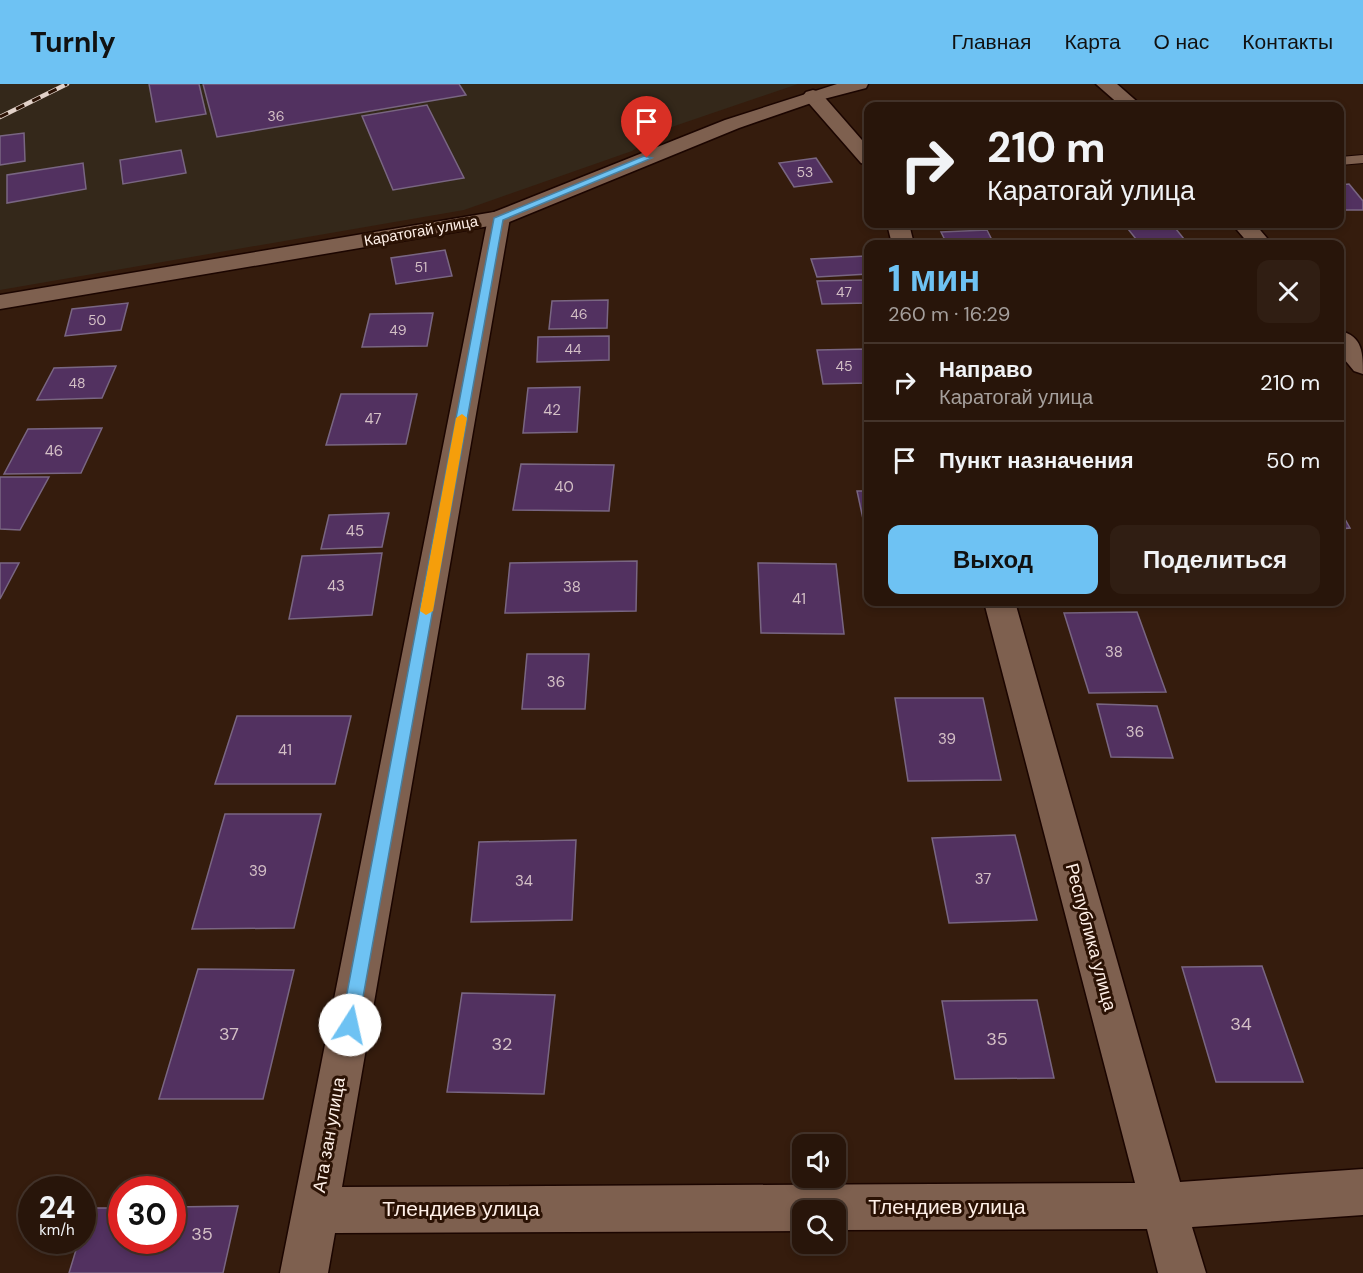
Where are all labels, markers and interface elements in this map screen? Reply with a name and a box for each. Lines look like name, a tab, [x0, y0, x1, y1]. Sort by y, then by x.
text: Turnly	[30, 24, 116, 61]
text: Главная	[951, 28, 1031, 56]
text: Карта	[1064, 28, 1121, 56]
text: О нас	[1154, 28, 1209, 56]
text: Контакты	[1242, 28, 1333, 56]
pin	[621, 96, 672, 158]
icon: arrive	[630, 105, 663, 138]
house number: 36	[267, 107, 285, 125]
text: 210 m	[987, 120, 1105, 175]
icon: right	[888, 126, 966, 204]
house number: 53	[797, 163, 813, 181]
text: Каратогай улица	[987, 173, 1195, 208]
street label: Каратогай улица	[362, 211, 480, 251]
text: 1 мин	[888, 255, 980, 302]
house number: 51	[415, 258, 427, 276]
button: close	[1257, 260, 1320, 323]
house number: 47	[836, 283, 852, 301]
text: 260 m · 16:29	[888, 301, 1010, 327]
house number: 46	[570, 305, 588, 323]
house number: 50	[88, 311, 106, 329]
house number: 49	[389, 321, 407, 339]
house number: 44	[565, 340, 582, 358]
text: Направо	[939, 355, 1033, 384]
house number: 45	[835, 357, 853, 375]
icon: right	[888, 366, 921, 399]
text: 210 m	[1260, 368, 1320, 397]
house number: 48	[68, 374, 86, 392]
text: Каратогай улица	[939, 384, 1093, 410]
house number: 42	[543, 400, 561, 420]
house number: 47	[364, 409, 382, 429]
house number: 46	[45, 441, 63, 461]
icon: arrive	[888, 444, 921, 477]
text: Пункт назначения	[939, 446, 1134, 475]
text: 50 m	[1266, 446, 1320, 475]
house number: 40	[554, 477, 574, 497]
house number: 45	[346, 521, 364, 541]
button: Выход	[888, 525, 1098, 594]
button: Поделиться	[1110, 525, 1320, 594]
house number: 43	[327, 576, 345, 596]
house number: 38	[563, 577, 581, 597]
house number: 41	[792, 589, 806, 609]
house number: 38	[1105, 642, 1123, 662]
house number: 36	[547, 672, 565, 692]
house number: 36	[1126, 722, 1144, 742]
house number: 39	[938, 729, 956, 749]
house number: 41	[278, 740, 292, 760]
house number: 39	[249, 861, 267, 881]
street label: Республика улица	[1060, 861, 1122, 1014]
house number: 37	[975, 869, 991, 889]
house number: 34	[515, 871, 533, 891]
position arrow	[318, 993, 382, 1057]
house number: 34	[1230, 1012, 1252, 1036]
house number: 37	[219, 1022, 239, 1046]
house number: 35	[986, 1027, 1008, 1051]
house number: 32	[491, 1032, 513, 1056]
street label: Ата зан улица	[307, 1074, 351, 1195]
map controls	[792, 1134, 846, 1254]
button: sound	[792, 1134, 846, 1188]
speed limit sign: 30	[108, 1176, 186, 1254]
text: 24	[39, 1188, 75, 1227]
street label: Тлендиев улица	[868, 1193, 1026, 1221]
street label: Тлендиев улица	[382, 1195, 540, 1223]
button: search	[792, 1200, 846, 1254]
text: km/h	[39, 1220, 75, 1240]
house number: 35	[191, 1222, 213, 1246]

